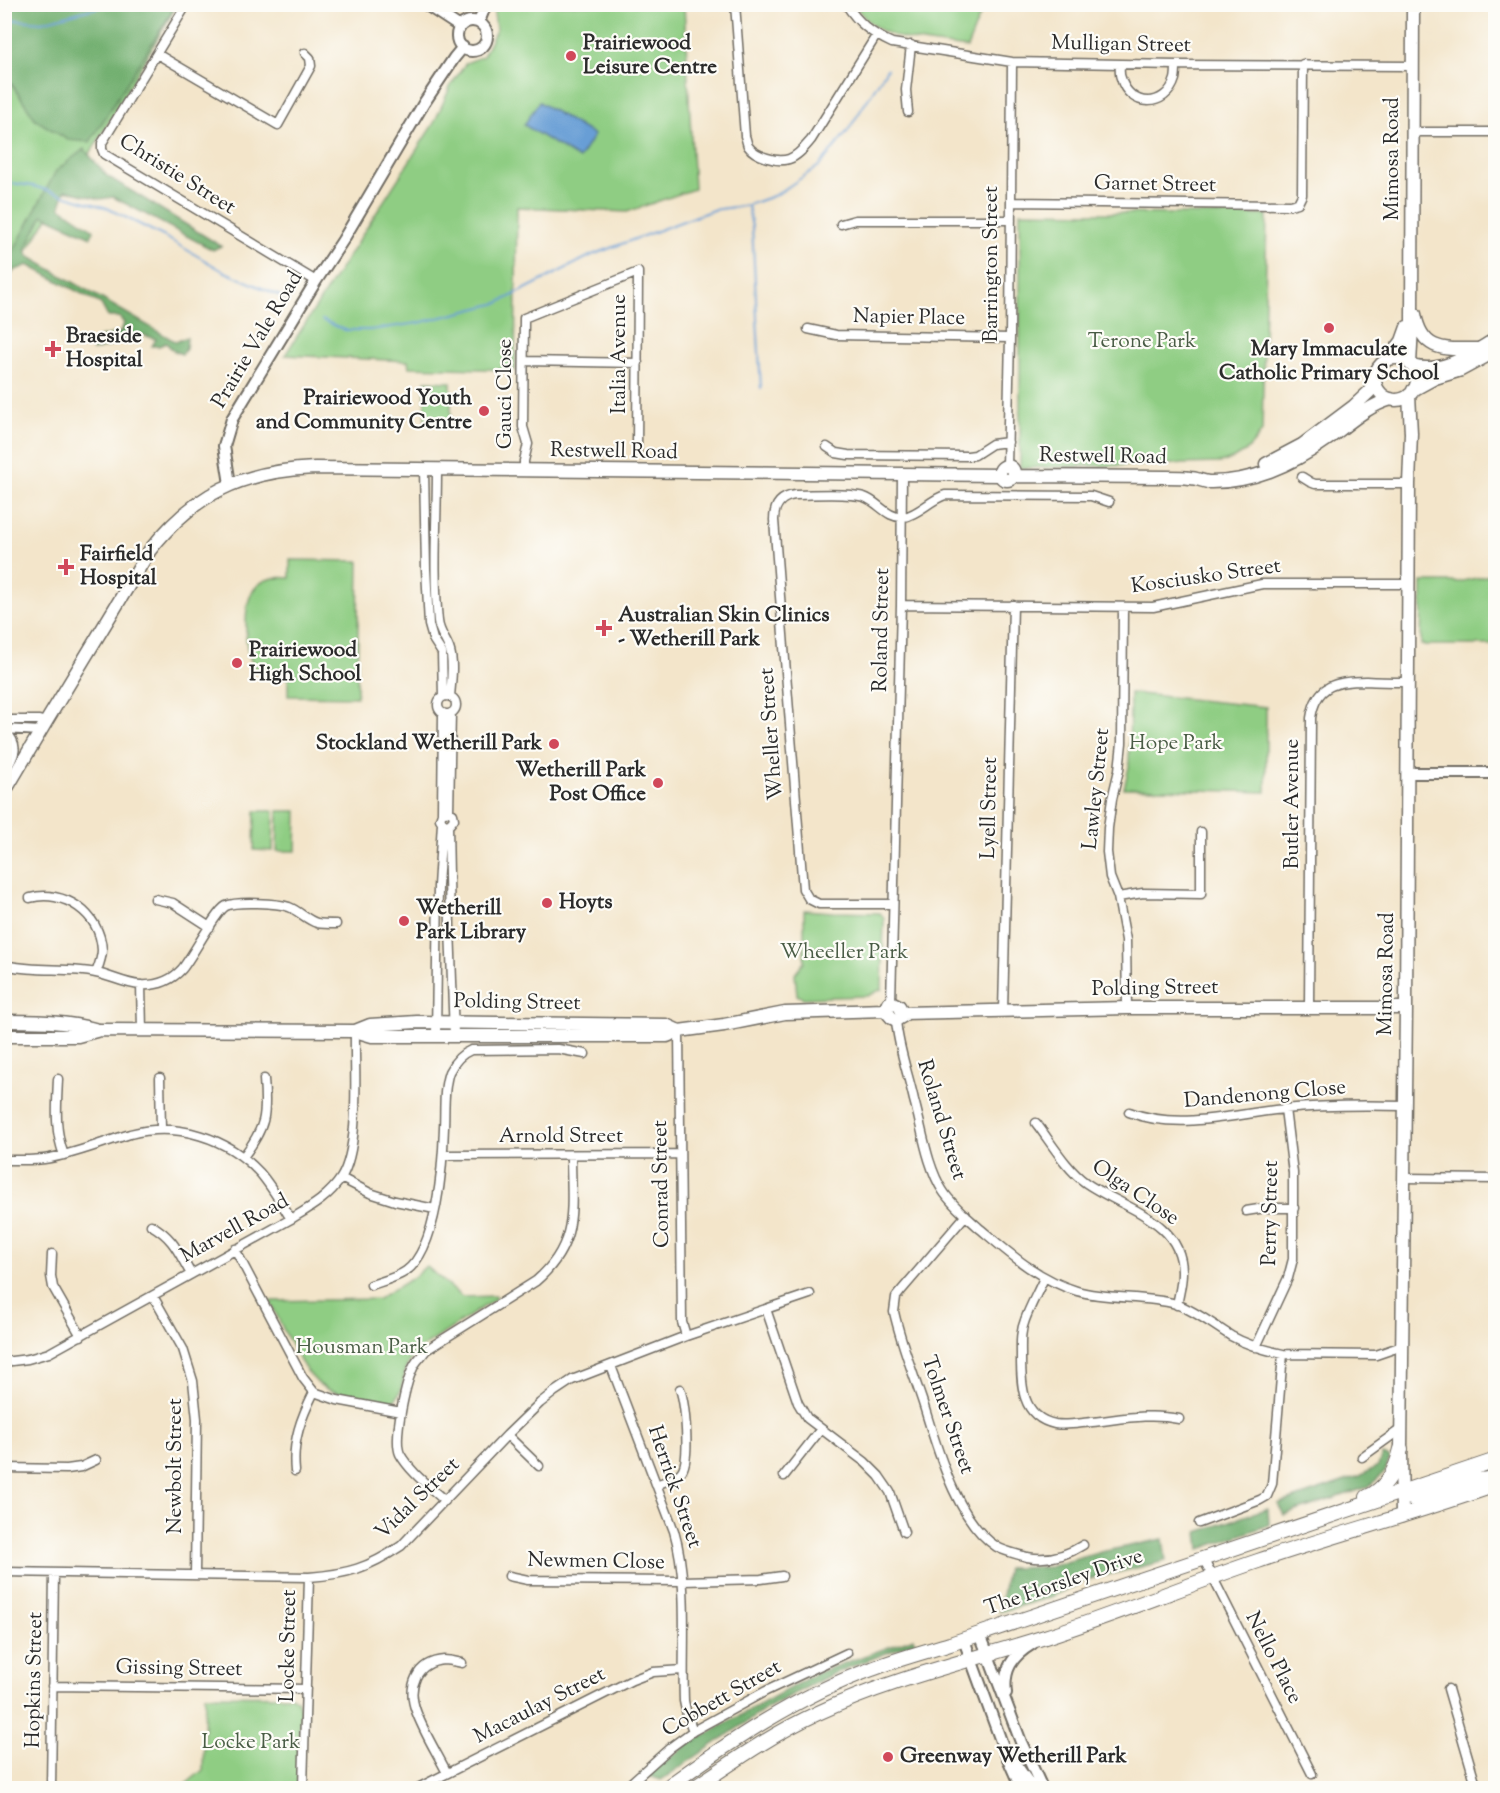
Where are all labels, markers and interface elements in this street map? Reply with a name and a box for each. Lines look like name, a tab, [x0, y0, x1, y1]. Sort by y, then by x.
place label: Prairiewood Leisure Centre	[583, 29, 717, 83]
street label: Mulligan Street	[1051, 29, 1191, 61]
marker: Prairiewood Leisure Centre	[564, 49, 578, 63]
street label: Mimosa Road	[1378, 97, 1408, 221]
street label: Christie Street	[113, 127, 241, 223]
street label: Garnet Street	[1094, 169, 1216, 201]
street label: Barrington Street	[977, 186, 1007, 342]
street label: Prairie Vale Road	[205, 266, 311, 414]
street label: Italia Avenue	[605, 294, 635, 414]
street label: Napier Place	[853, 302, 965, 334]
marker: Mary Immaculate Catholic Primary School	[1322, 321, 1336, 335]
place label: Braeside Hospital	[66, 322, 143, 376]
park label: Terone Park	[1088, 327, 1197, 357]
place label: Mary Immaculate Catholic Primary School	[1219, 335, 1439, 389]
street label: Gauci Close	[491, 339, 521, 449]
marker: Braeside Hospital	[44, 340, 62, 358]
place label: Prairiewood Youth and Community Centre	[256, 384, 473, 438]
marker: Prairiewood Youth and Community Centre	[477, 404, 491, 418]
street label: Restwell Road	[550, 436, 678, 468]
street label: Restwell Road	[1039, 441, 1167, 473]
place label: Fairfield Hospital	[80, 540, 157, 594]
street label: Kosciusko Street	[1129, 552, 1283, 602]
marker: Fairfield Hospital	[57, 558, 75, 576]
street label: Roland Street	[866, 568, 898, 692]
place label: Australian Skin Clinics - Wetherill Park	[618, 601, 830, 655]
marker: Australian Skin Clinics - Wetherill Park	[595, 619, 613, 637]
place label: Prairiewood High School	[249, 636, 361, 690]
marker: Prairiewood High School	[230, 656, 244, 670]
street label: Wheller Street	[752, 667, 792, 801]
street label: Lawley Street	[1076, 727, 1118, 851]
place label: Stockland Wetherill Park	[316, 729, 543, 759]
park label: Hope Park	[1129, 729, 1224, 759]
marker: Stockland Wetherill Park	[547, 737, 561, 751]
street label: Butler Avenue	[1278, 739, 1308, 869]
place label: Wetherill Park Post Office	[516, 756, 647, 810]
street label: Lyell Street	[974, 757, 1006, 859]
marker: Wetherill Park Post Office	[651, 776, 665, 790]
place label: Hoyts	[559, 888, 612, 918]
place label: Wetherill Park Library	[416, 894, 527, 948]
marker: Hoyts	[540, 896, 554, 910]
street label: Mimosa Road	[1371, 912, 1403, 1036]
marker: Wetherill Park Library	[397, 914, 411, 928]
park label: Wheeller Park	[780, 938, 909, 968]
street label: Polding Street	[1091, 973, 1219, 1005]
street label: Polding Street	[453, 987, 581, 1019]
street label: Roland Street	[909, 1056, 973, 1184]
street label: Dandenong Close	[1183, 1073, 1347, 1117]
street label: Conrad Street	[646, 1120, 678, 1248]
street label: Arnold Street	[499, 1122, 623, 1152]
street label: Olga Close	[1085, 1153, 1185, 1233]
street label: Perry Street	[1255, 1160, 1287, 1266]
street label: Marvell Road	[175, 1187, 295, 1271]
park label: Housman Park	[296, 1333, 429, 1363]
street label: Tolmer Street	[913, 1352, 981, 1478]
street label: Newbolt Street	[161, 1398, 191, 1534]
street label: Herrick Street	[639, 1422, 709, 1552]
street label: Vidal Street	[369, 1451, 467, 1547]
street label: The Horsley Drive	[981, 1542, 1147, 1624]
street label: Newmen Close	[527, 1546, 665, 1578]
street label: Locke Street	[273, 1589, 305, 1703]
street label: Nello Place	[1237, 1607, 1309, 1709]
street label: Hopkins Street	[19, 1612, 51, 1748]
street label: Gissing Street	[115, 1653, 243, 1685]
street label: Cobbett Street	[657, 1653, 787, 1745]
street label: Macaulay Street	[469, 1660, 611, 1752]
park label: Locke Park	[202, 1728, 301, 1758]
place label: Greenway Wetherill Park	[900, 1742, 1127, 1772]
marker: Greenway Wetherill Park	[881, 1750, 895, 1764]

